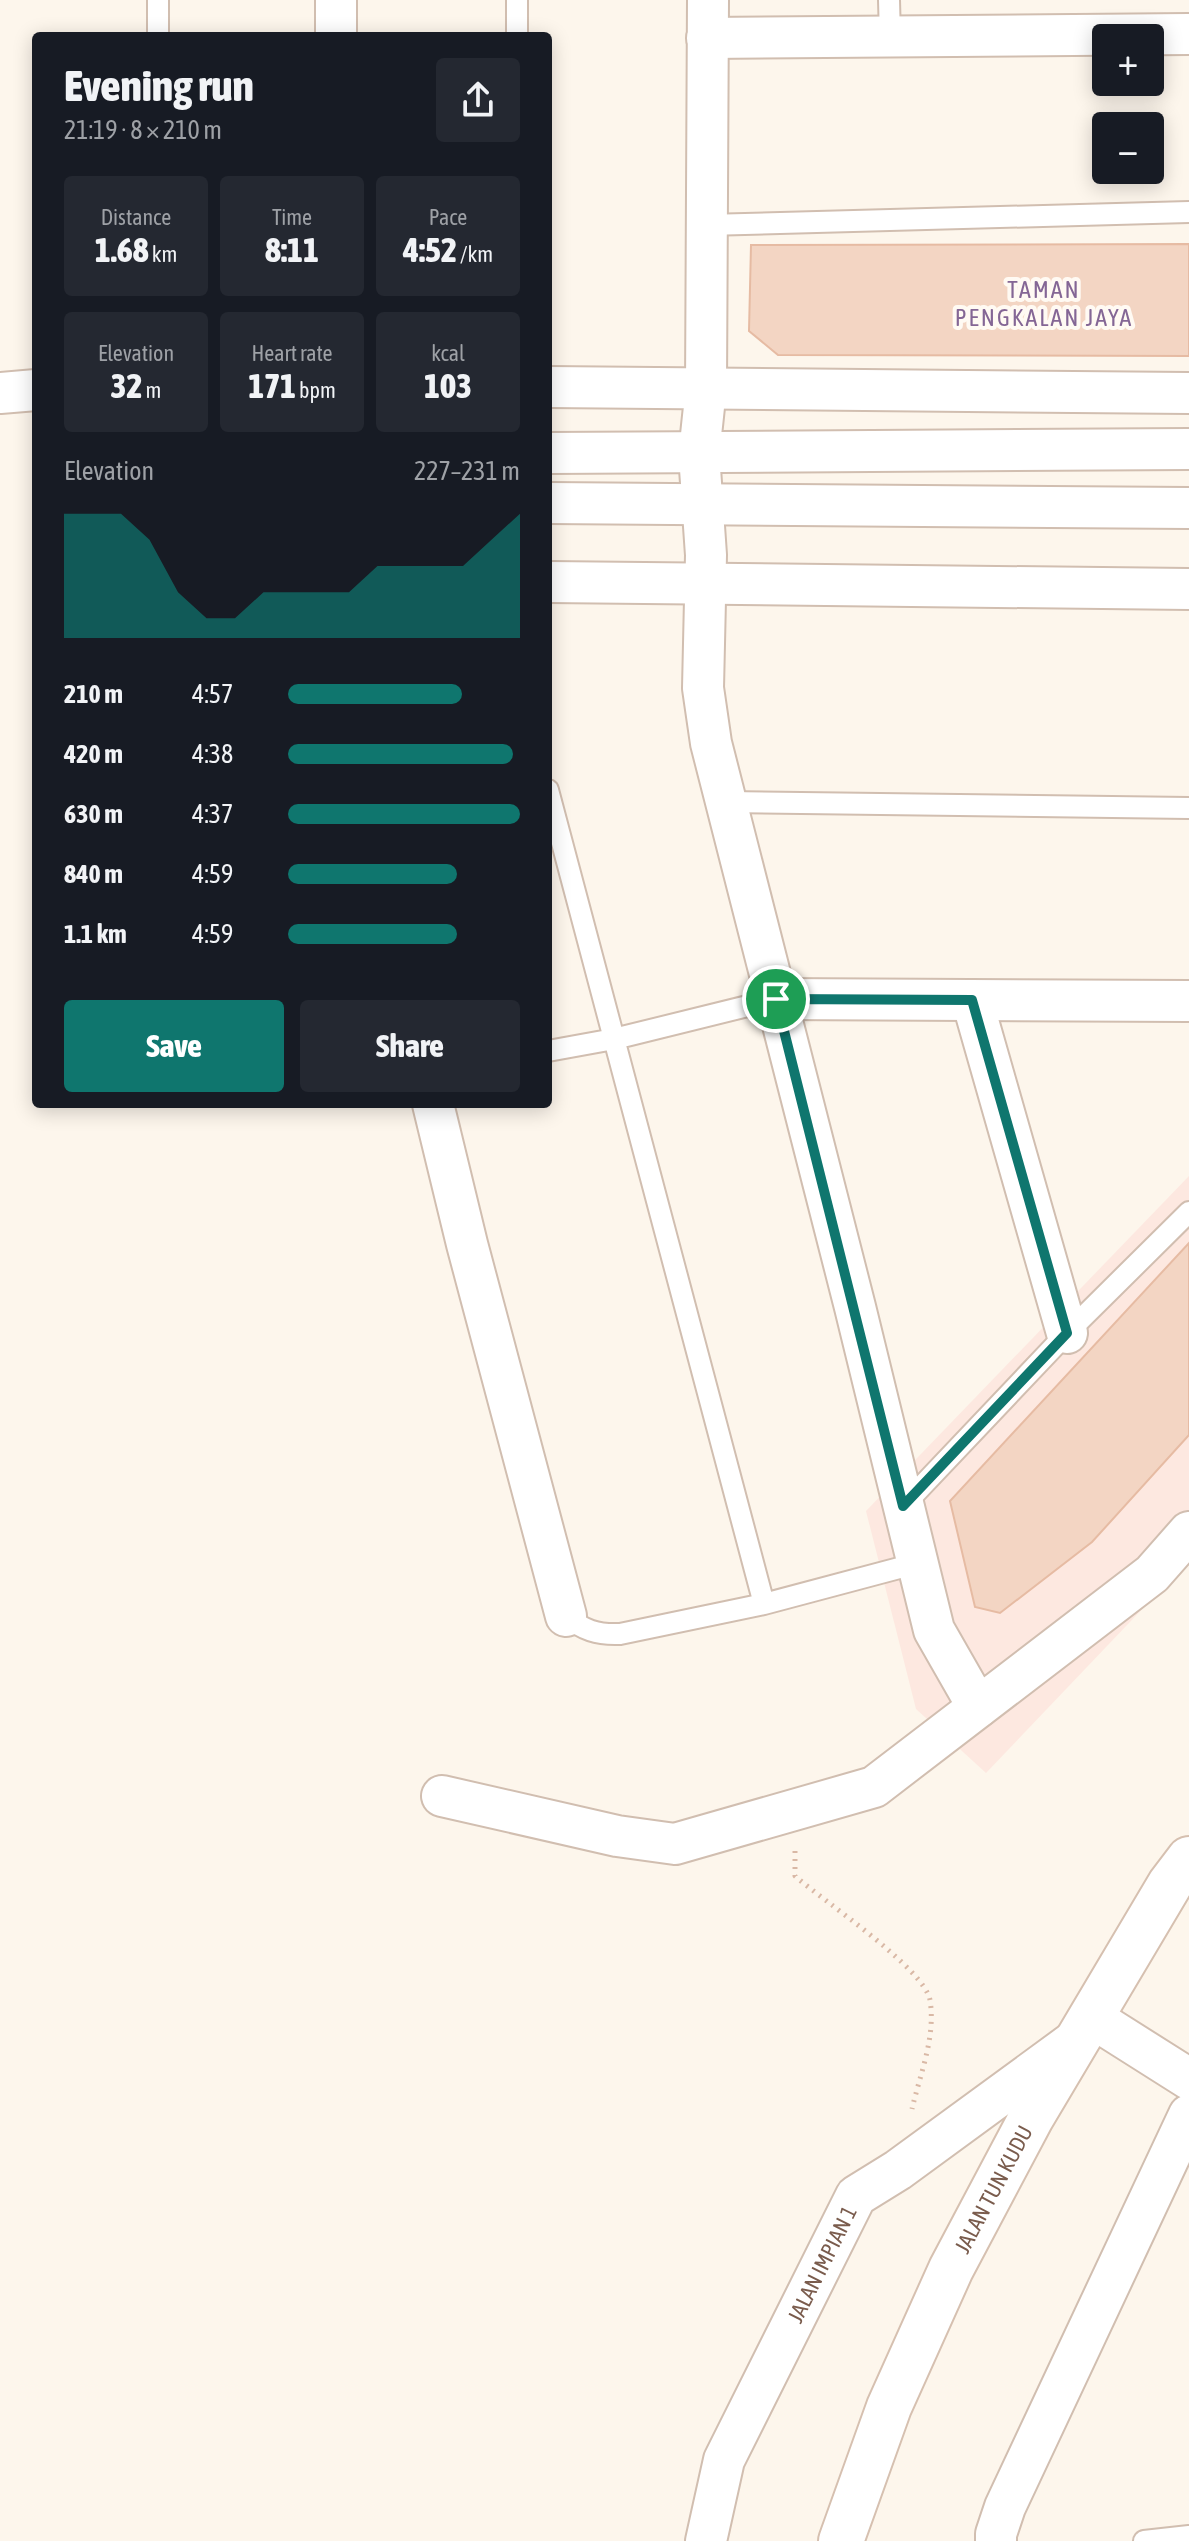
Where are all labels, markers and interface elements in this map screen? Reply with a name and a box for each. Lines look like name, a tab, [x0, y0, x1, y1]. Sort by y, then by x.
map controls	[1092, 24, 1164, 184]
button: +	[1092, 24, 1164, 96]
button: share	[436, 58, 520, 142]
text: Evening run	[64, 60, 254, 110]
button: −	[1092, 112, 1164, 184]
text: 21:19 · 8 × 210 m	[64, 115, 222, 145]
text: Distance	[101, 204, 171, 230]
text: Time	[272, 204, 312, 230]
text: Pace	[429, 204, 467, 230]
text: 1.68	[95, 230, 149, 269]
text: 8:11	[265, 230, 319, 269]
text: 4:52	[403, 230, 457, 269]
text: km	[149, 241, 177, 267]
text: /km	[457, 241, 493, 267]
district label: TAMAN PENGKALAN JAYA	[955, 276, 1133, 331]
text: Elevation	[98, 340, 174, 366]
text: Heart rate	[251, 340, 333, 366]
text: kcal	[431, 340, 465, 366]
text: 32	[111, 366, 143, 405]
text: 171	[248, 366, 296, 405]
text: 103	[424, 366, 472, 405]
text: m	[143, 377, 161, 403]
text: bpm	[296, 377, 336, 403]
text: Elevation	[64, 456, 154, 486]
text: 227–231 m	[414, 456, 520, 486]
text: 210 m	[64, 679, 123, 709]
text: 4:57	[192, 679, 233, 709]
text: 420 m	[64, 739, 123, 769]
text: 4:38	[192, 739, 233, 769]
text: 630 m	[64, 799, 123, 829]
text: 4:37	[192, 799, 233, 829]
text: 840 m	[64, 859, 123, 889]
text: 4:59	[192, 859, 233, 889]
text: 1.1 km	[64, 919, 127, 949]
text: 4:59	[192, 919, 233, 949]
pin	[742, 965, 810, 1033]
icon: arrive	[754, 977, 798, 1021]
button: Save	[64, 1000, 284, 1092]
button: Share	[300, 1000, 520, 1092]
street label: JALAN TUN KUDU	[949, 2121, 1038, 2257]
street label: JALAN IMPIAN 1	[782, 2201, 862, 2327]

